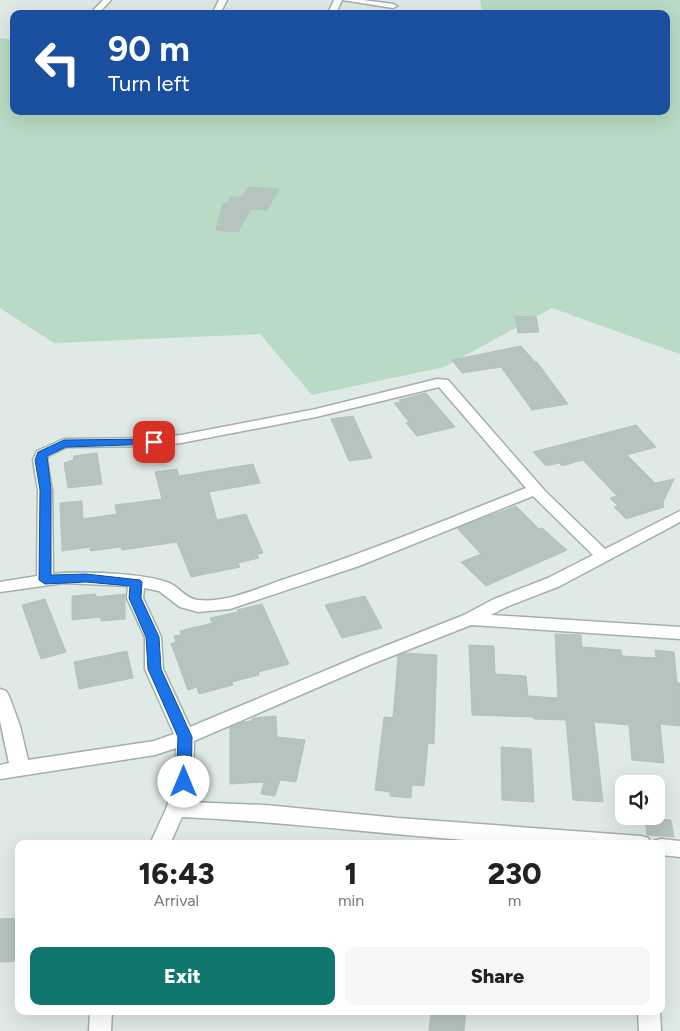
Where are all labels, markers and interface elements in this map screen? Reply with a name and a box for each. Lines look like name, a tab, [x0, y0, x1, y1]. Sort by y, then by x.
text: 90 m	[108, 28, 190, 70]
icon: left	[25, 30, 90, 95]
text: Turn left	[108, 70, 190, 97]
pin	[133, 421, 175, 463]
icon: arrive	[140, 428, 168, 456]
position arrow	[157, 755, 209, 807]
map controls	[615, 775, 665, 825]
button: sound	[615, 775, 665, 825]
text: 16:43	[138, 855, 214, 892]
text: 1	[345, 855, 357, 892]
text: 230	[488, 855, 542, 892]
text: Arrival	[154, 891, 199, 910]
text: min	[338, 891, 364, 910]
text: m	[508, 891, 521, 910]
button: Exit	[30, 947, 335, 1005]
button: Share	[345, 947, 650, 1005]

